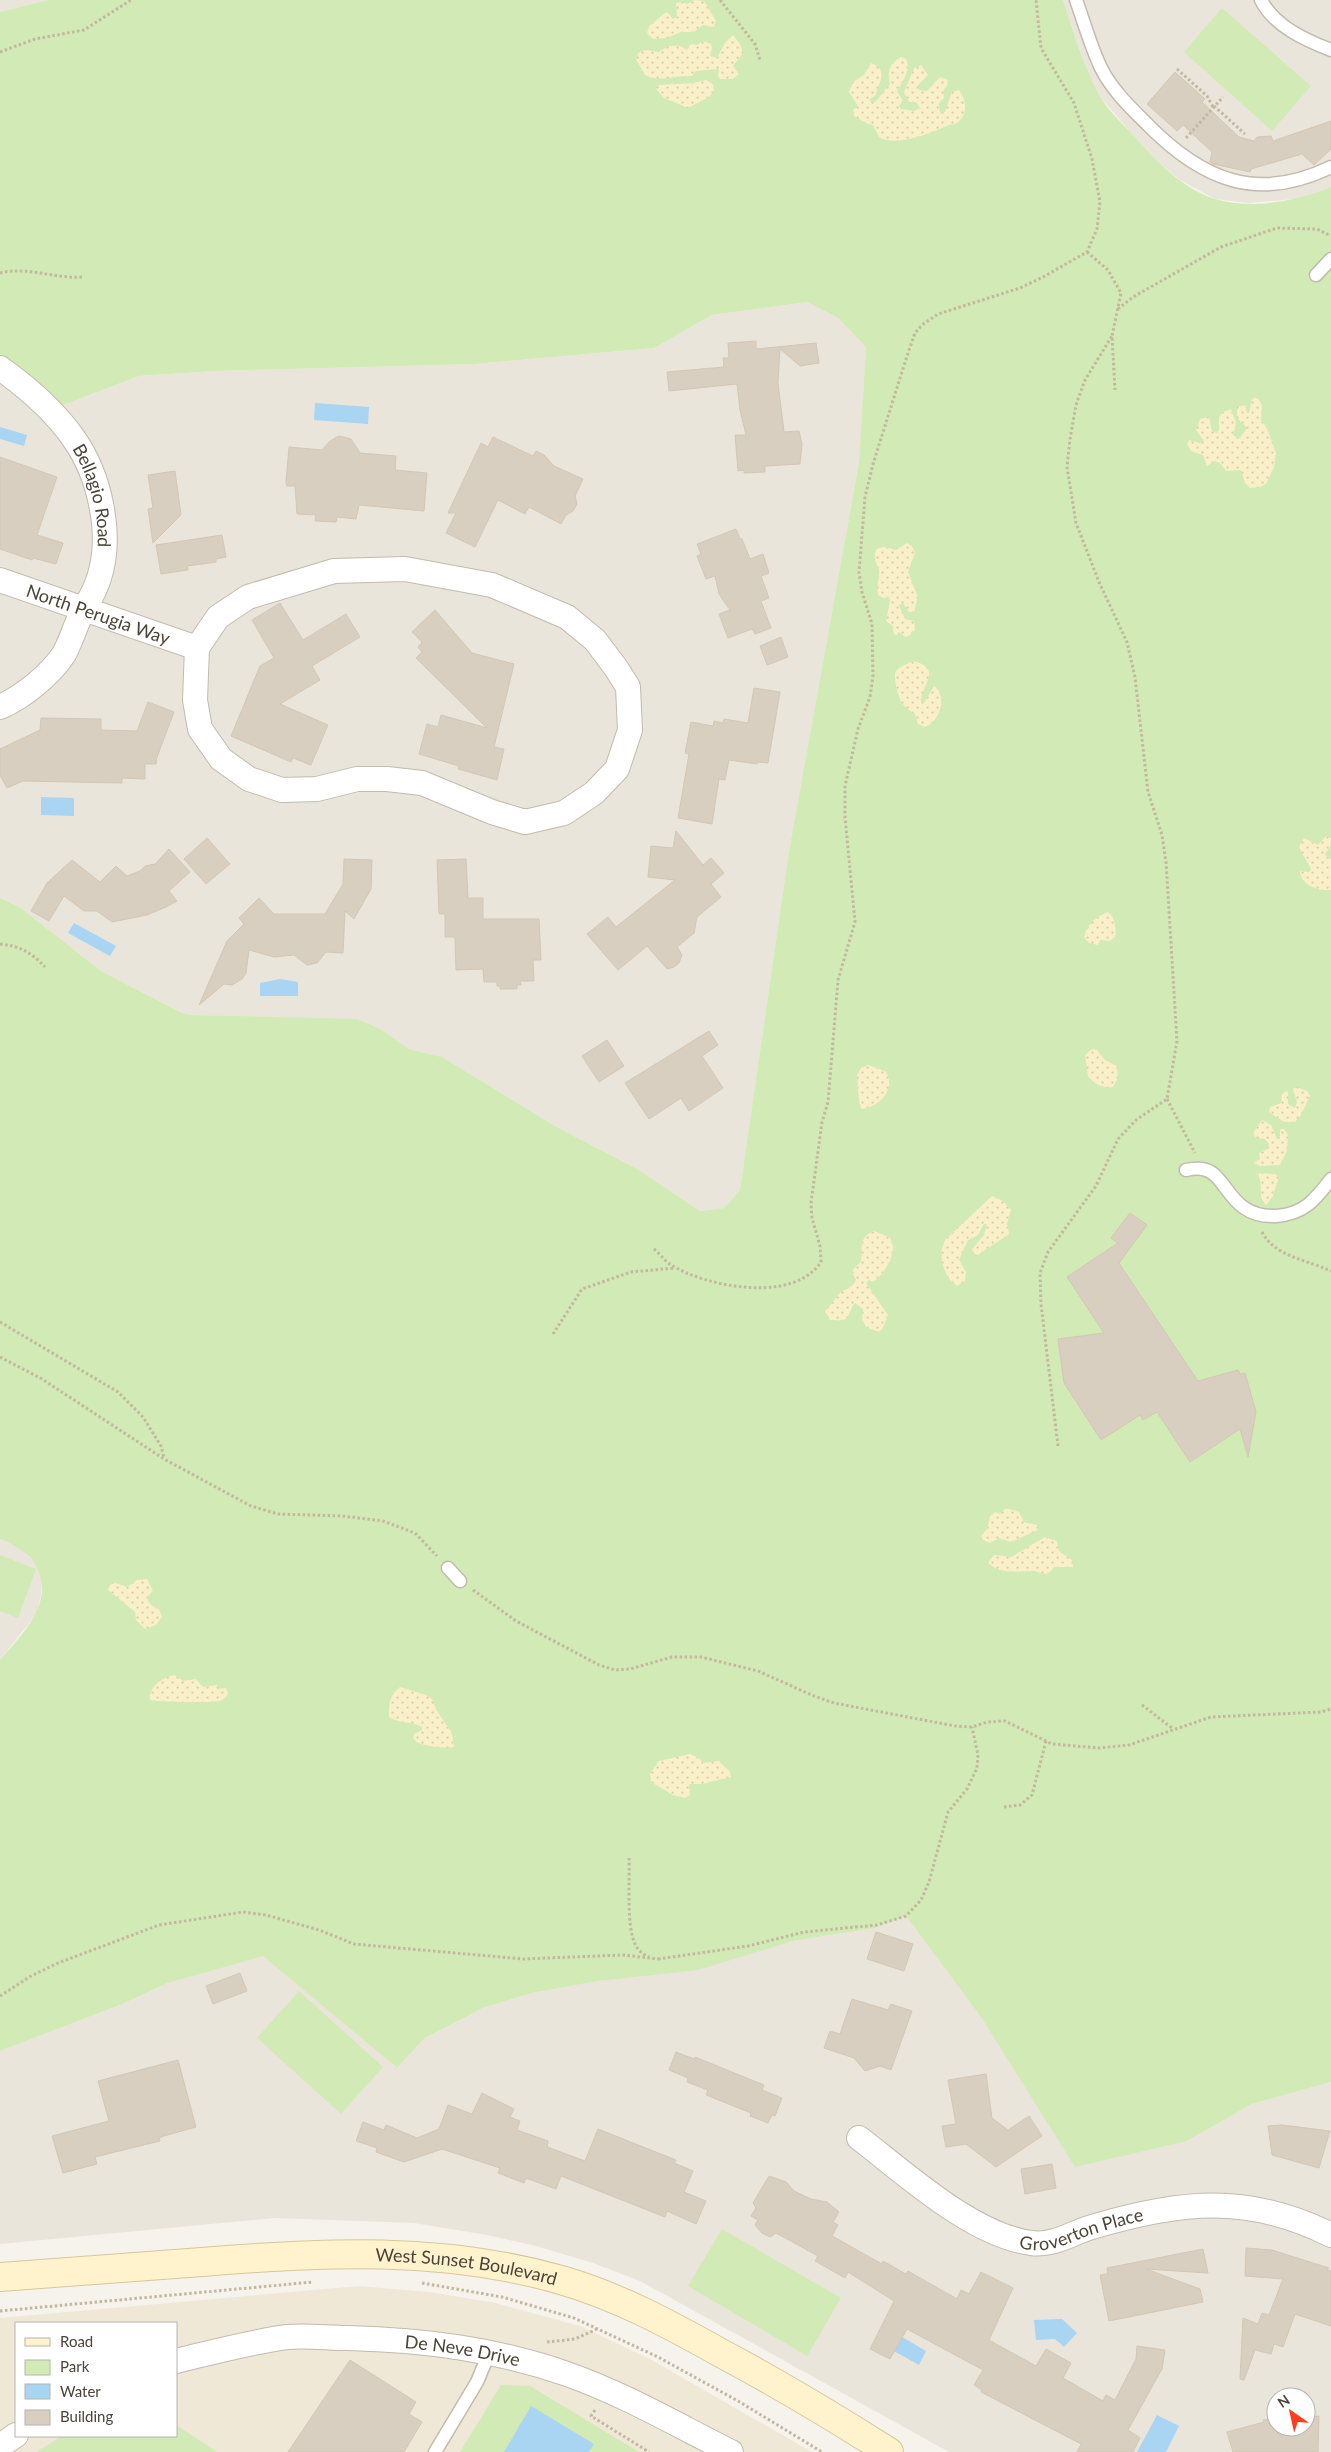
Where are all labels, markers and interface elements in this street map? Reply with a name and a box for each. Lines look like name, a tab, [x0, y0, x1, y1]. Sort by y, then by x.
street label: Bellagio Road	[69, 440, 116, 548]
street label: North Perugia Way	[24, 579, 174, 649]
street label: Groverton Place	[1018, 2203, 1145, 2255]
street label: West Sunset Boulevard	[375, 2243, 560, 2289]
legend	[15, 2322, 178, 2437]
street label: De Neve Drive	[404, 2330, 523, 2370]
text: Road	[60, 2332, 93, 2350]
text: Park	[60, 2357, 90, 2375]
text: Water	[60, 2382, 101, 2400]
north arrow	[1266, 2387, 1316, 2437]
text: N	[1274, 2391, 1293, 2411]
text: Building	[60, 2407, 113, 2425]

